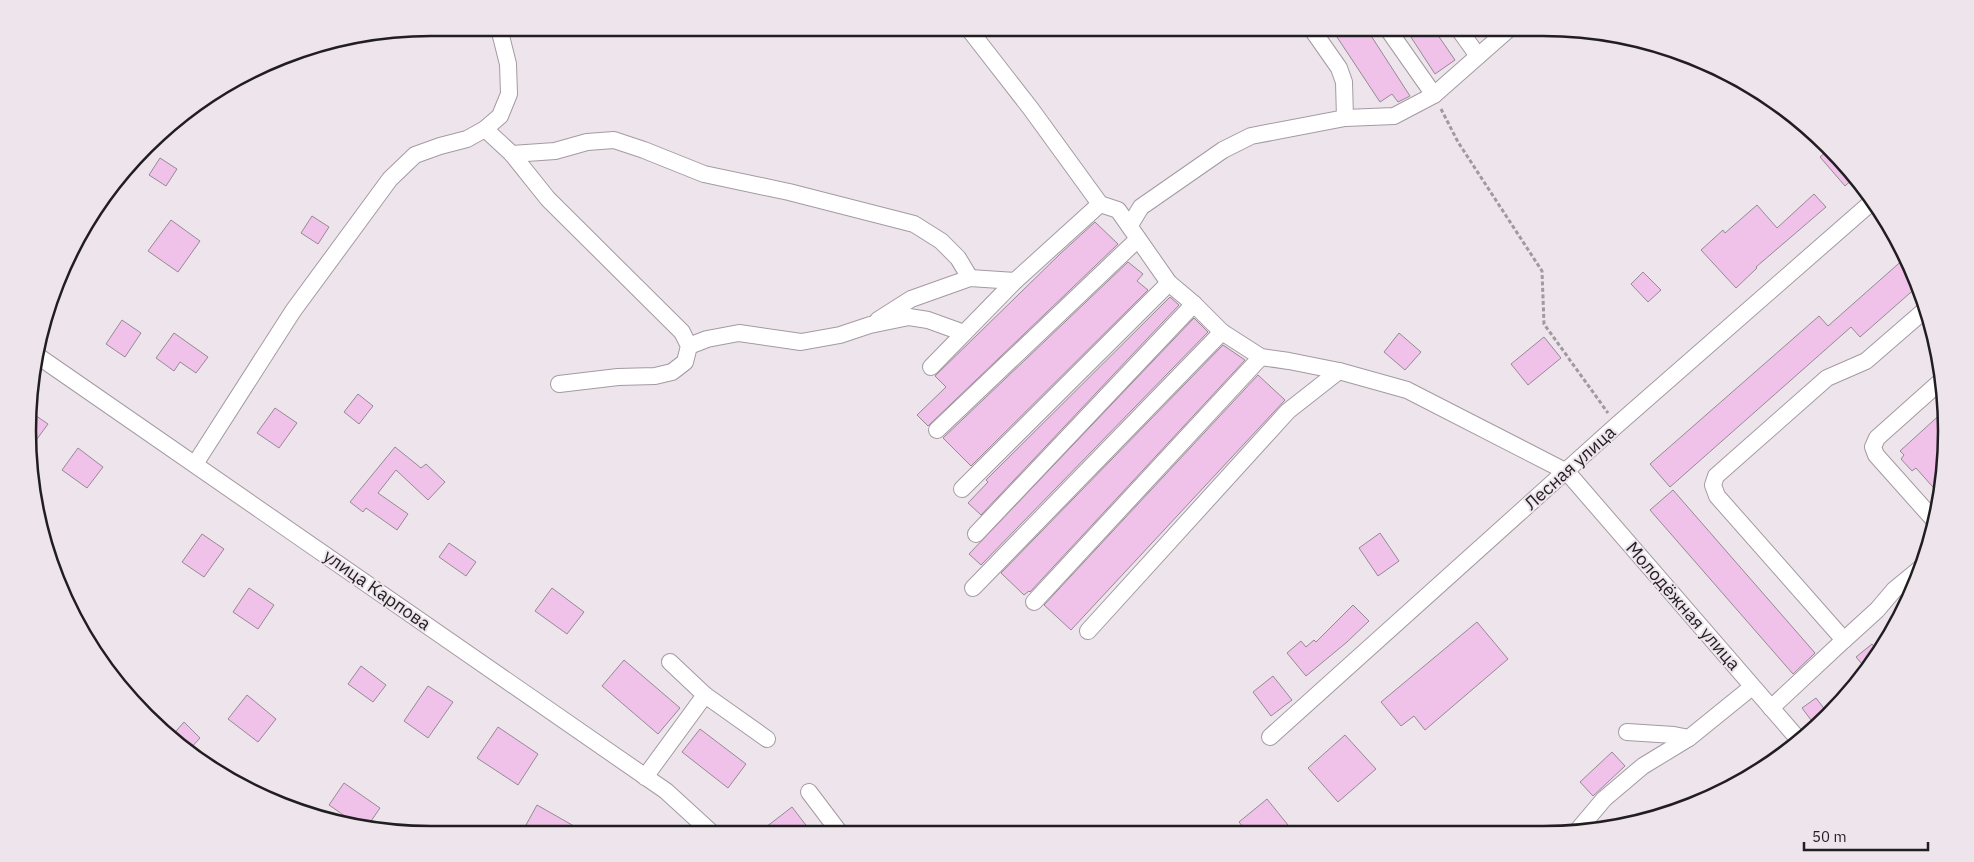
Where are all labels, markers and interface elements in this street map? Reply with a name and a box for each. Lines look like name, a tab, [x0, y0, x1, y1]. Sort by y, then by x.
street label: Лесная улица	[1519, 420, 1620, 515]
street label: Молодёжная улица	[1621, 537, 1746, 675]
street label: улица Карпова	[319, 544, 436, 635]
scale bar	[1804, 820, 1928, 852]
text: 50 m	[1812, 827, 1847, 846]

